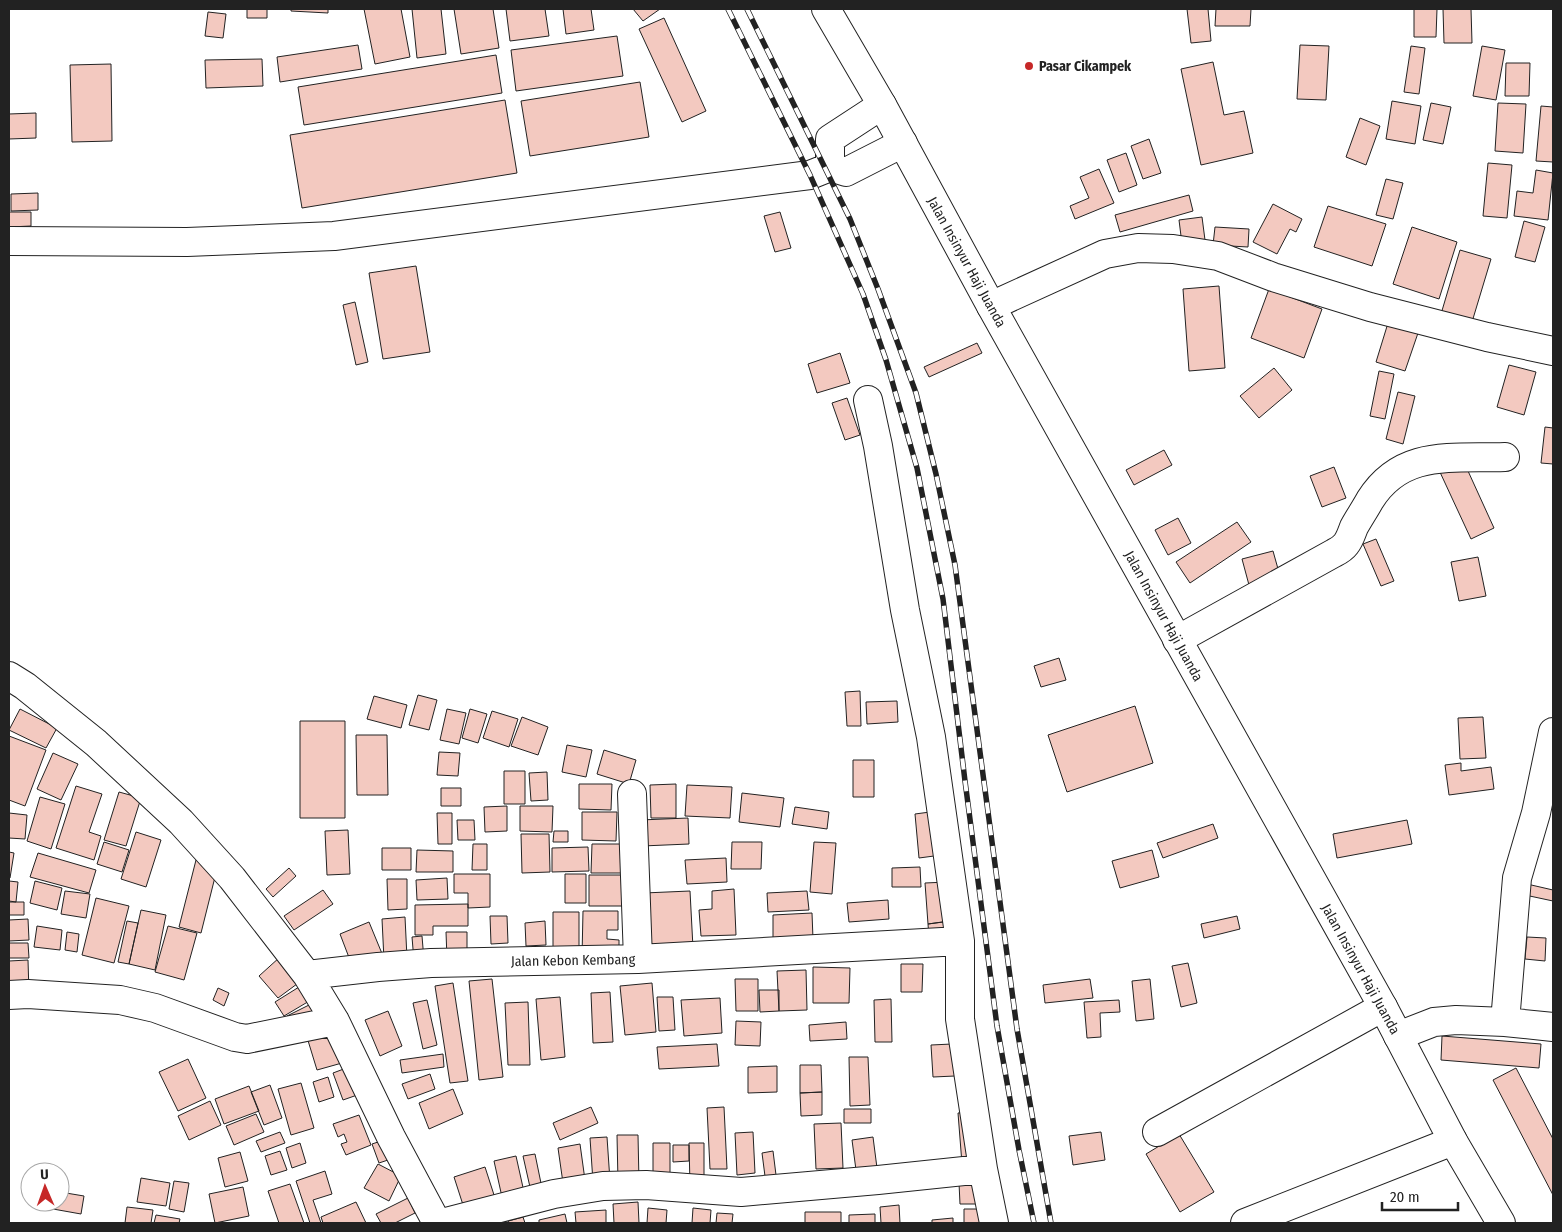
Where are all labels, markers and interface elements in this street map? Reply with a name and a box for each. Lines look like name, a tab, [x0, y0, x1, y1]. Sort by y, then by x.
place label: Pasar Cikampek	[1039, 58, 1132, 75]
marker: Pasar Cikampek	[1023, 60, 1035, 72]
street label: Jalan Insinyur Haji Juanda	[924, 194, 1010, 331]
street label: Jalan Insinyur Haji Juanda	[1121, 548, 1207, 685]
street label: Jalan Insinyur Haji Juanda	[1318, 901, 1404, 1038]
street label: Jalan Kebon Kembang	[511, 951, 636, 970]
north arrow	[20, 1162, 70, 1212]
text: U	[40, 1166, 49, 1183]
scale bar	[1382, 1180, 1458, 1212]
text: 20 m	[1390, 1188, 1420, 1206]

